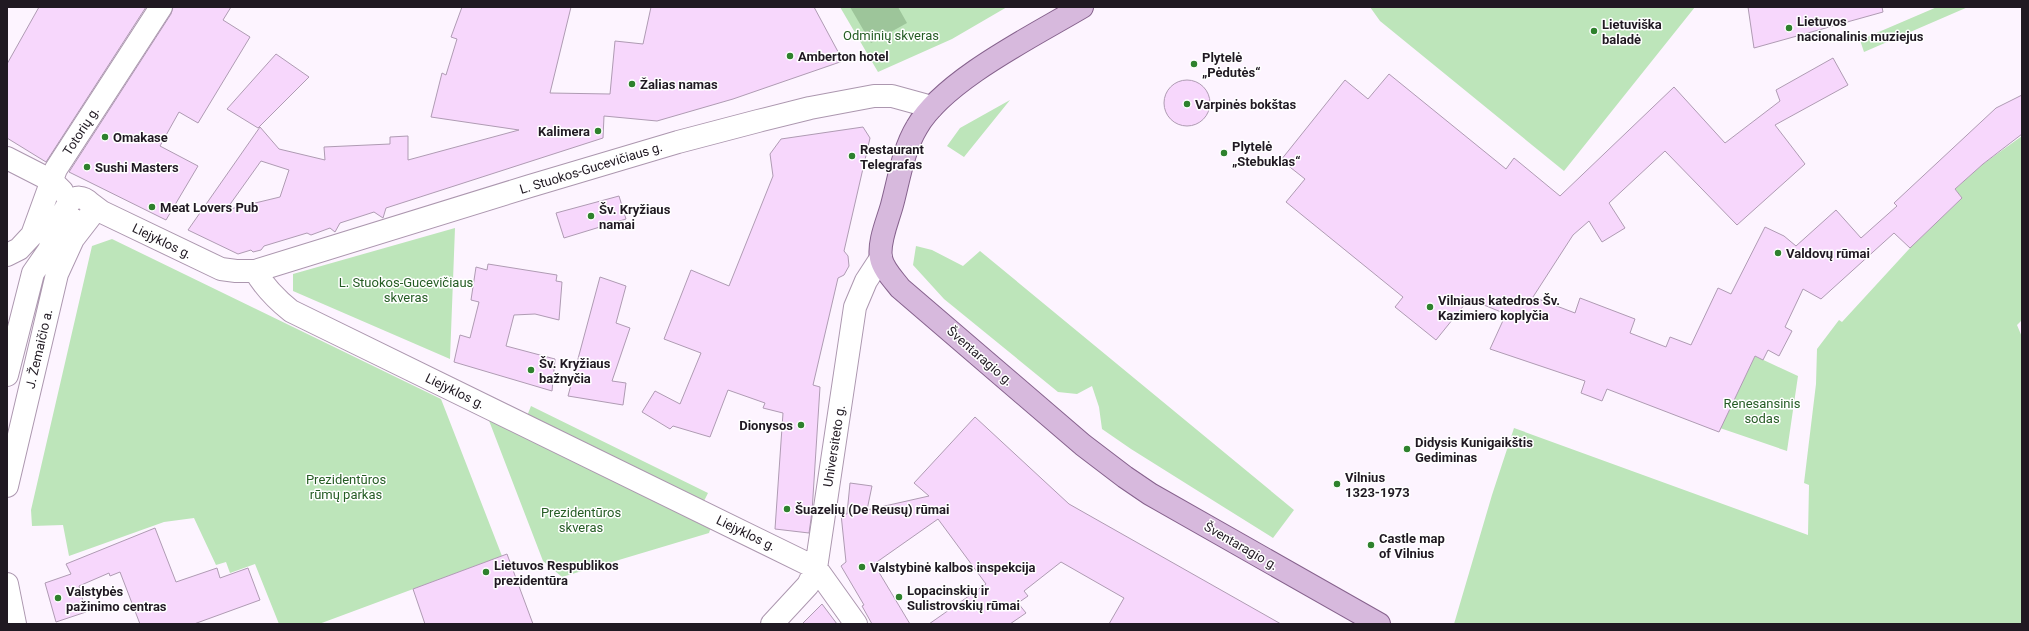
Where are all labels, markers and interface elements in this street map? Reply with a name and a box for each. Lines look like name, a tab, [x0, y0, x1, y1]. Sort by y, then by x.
place label: Lietuvos nacionalinis muziejus	[1797, 14, 1924, 44]
place label: Lietuviška baladė	[1602, 17, 1662, 47]
marker: Lietuvos nacionalinis muziejus	[1784, 23, 1794, 33]
marker: Lietuviška baladė	[1589, 26, 1599, 36]
park label: Odminių skveras	[843, 28, 939, 43]
place label: Amberton hotel	[798, 49, 889, 64]
place label: Plytelė „Pėdutės“	[1202, 50, 1260, 80]
marker: Amberton hotel	[785, 51, 795, 61]
marker: Plytelė „Pėdutės“	[1189, 59, 1199, 69]
place label: Žalias namas	[640, 77, 718, 92]
marker: Žalias namas	[627, 79, 637, 89]
place label: Varpinės bokštas	[1195, 97, 1297, 112]
marker: Varpinės bokštas	[1182, 99, 1192, 109]
street label: Totorių g.	[60, 104, 102, 158]
place label: Kalimera	[538, 124, 590, 139]
marker: Kalimera	[593, 126, 603, 136]
place label: Omakase	[113, 130, 168, 145]
marker: Omakase	[100, 132, 110, 142]
street label: L. Stuokos-Gucevičiaus g.	[518, 139, 664, 197]
place label: Plytelė „Stebuklas“	[1232, 139, 1301, 169]
place label: Restaurant Telegrafas	[860, 142, 924, 172]
marker: Plytelė „Stebuklas“	[1219, 148, 1229, 158]
marker: Restaurant Telegrafas	[847, 151, 857, 161]
place label: Sushi Masters	[95, 160, 179, 175]
marker: Sushi Masters	[82, 162, 92, 172]
place label: Meat Lovers Pub	[160, 200, 258, 215]
marker: Meat Lovers Pub	[147, 202, 157, 212]
place label: Šv. Kryžiaus namai	[599, 202, 671, 232]
marker: Šv. Kryžiaus namai	[586, 211, 596, 221]
street label: Liejyklos g.	[130, 220, 194, 262]
place label: Valdovų rūmai	[1786, 246, 1870, 261]
marker: Valdovų rūmai	[1773, 248, 1783, 258]
park label: L. Stuokos-Gucevičiaus skveras	[339, 275, 474, 305]
place label: Vilniaus katedros Šv. Kazimiero koplyčia	[1438, 293, 1560, 323]
marker: Vilniaus katedros Šv. Kazimiero koplyčia	[1425, 302, 1435, 312]
street label: J. Žemaičio a.	[23, 308, 55, 390]
street label: Šventaragio g.	[944, 323, 1016, 389]
place label: Šv. Kryžiaus bažnyčia	[539, 356, 611, 386]
marker: Šv. Kryžiaus bažnyčia	[526, 365, 536, 375]
street label: Liejyklos g.	[423, 370, 487, 412]
park label: Renesansinis sodas	[1724, 396, 1801, 426]
street label: Universiteto g.	[820, 404, 848, 488]
place label: Dionysos	[739, 418, 793, 433]
marker: Dionysos	[796, 420, 806, 430]
place label: Didysis Kunigaikštis Gediminas	[1415, 435, 1533, 465]
marker: Didysis Kunigaikštis Gediminas	[1402, 444, 1412, 454]
place label: Vilnius 1323-1973	[1345, 470, 1410, 500]
park label: Prezidentūros rūmų parkas	[306, 472, 386, 502]
marker: Vilnius 1323-1973	[1332, 479, 1342, 489]
place label: Šuazelių (De Reusų) rūmai	[795, 502, 950, 517]
marker: Šuazelių (De Reusų) rūmai	[782, 504, 792, 514]
park label: Prezidentūros skveras	[541, 505, 621, 535]
street label: Liejyklos g.	[714, 512, 778, 554]
street label: Šventaragio g.	[1202, 519, 1280, 573]
place label: Castle map of Vilnius	[1379, 531, 1445, 561]
marker: Castle map of Vilnius	[1366, 540, 1376, 550]
place label: Lietuvos Respublikos prezidentūra	[494, 558, 619, 588]
place label: Valstybinė kalbos inspekcija	[870, 560, 1036, 575]
marker: Valstybinė kalbos inspekcija	[857, 562, 867, 572]
marker: Lietuvos Respublikos prezidentūra	[481, 567, 491, 577]
place label: Lopacinskių ir Sulistrovskių rūmai	[907, 583, 1020, 613]
place label: Valstybės pažinimo centras	[66, 584, 167, 614]
marker: Lopacinskių ir Sulistrovskių rūmai	[894, 592, 904, 602]
marker: Valstybės pažinimo centras	[53, 593, 63, 603]

